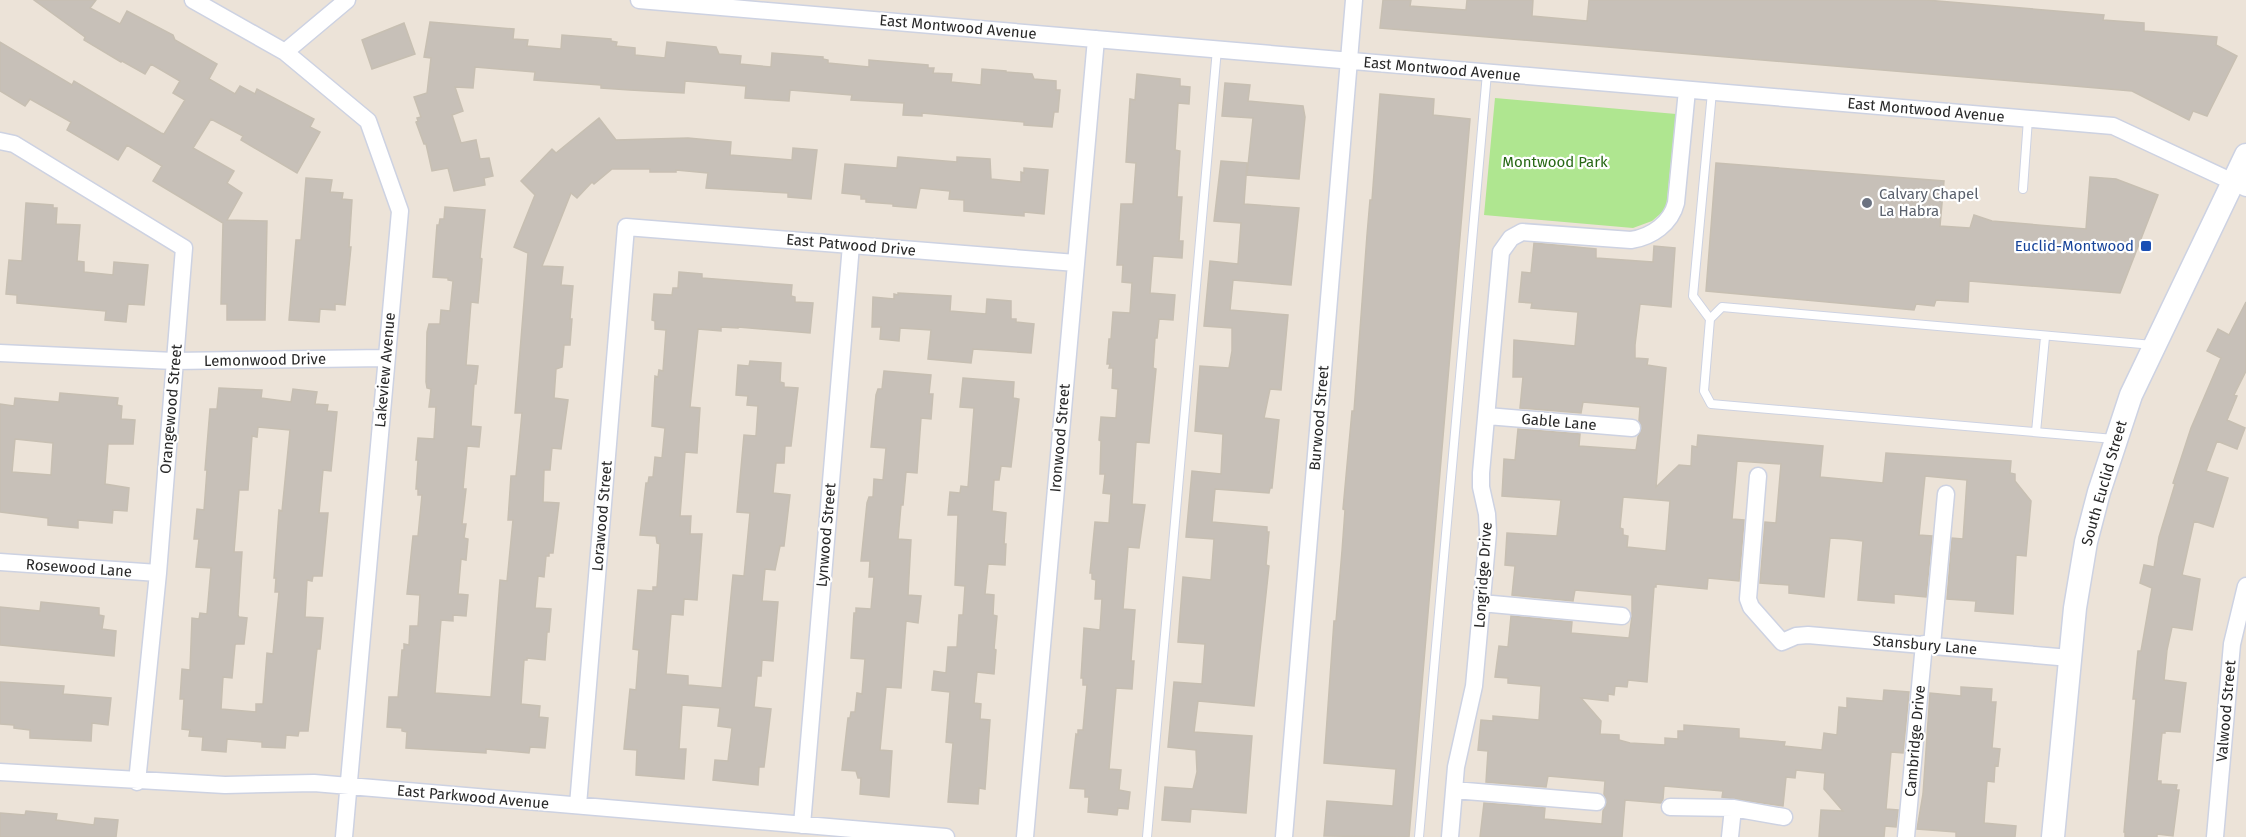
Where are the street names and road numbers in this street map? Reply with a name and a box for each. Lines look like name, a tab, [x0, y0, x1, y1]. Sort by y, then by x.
street label: East Montwood Avenue	[879, 11, 1037, 43]
street label: East Montwood Avenue	[1363, 53, 1521, 85]
street label: East Montwood Avenue	[1847, 94, 2005, 126]
street label: East Patwood Drive	[785, 230, 917, 260]
street label: Lakeview Avenue	[371, 312, 399, 428]
street label: Orangewood Street	[156, 343, 186, 475]
street label: Lemonwood Drive	[204, 350, 326, 370]
street label: Burwood Street	[1305, 364, 1333, 471]
street label: Ironwood Street	[1046, 382, 1074, 493]
street label: Gable Lane	[1521, 410, 1597, 434]
street label: South Euclid Street	[2077, 418, 2131, 548]
street label: Lorawood Street	[588, 459, 616, 572]
street label: Lynwood Street	[812, 482, 840, 588]
street label: Longridge Drive	[1470, 521, 1496, 629]
street label: Rosewood Lane	[25, 555, 133, 581]
street label: Stansbury Lane	[1872, 631, 1978, 659]
street label: Valwood Street	[2213, 659, 2239, 763]
street label: Cambridge Drive	[1901, 684, 1929, 798]
street label: East Parkwood Avenue	[396, 781, 550, 813]

